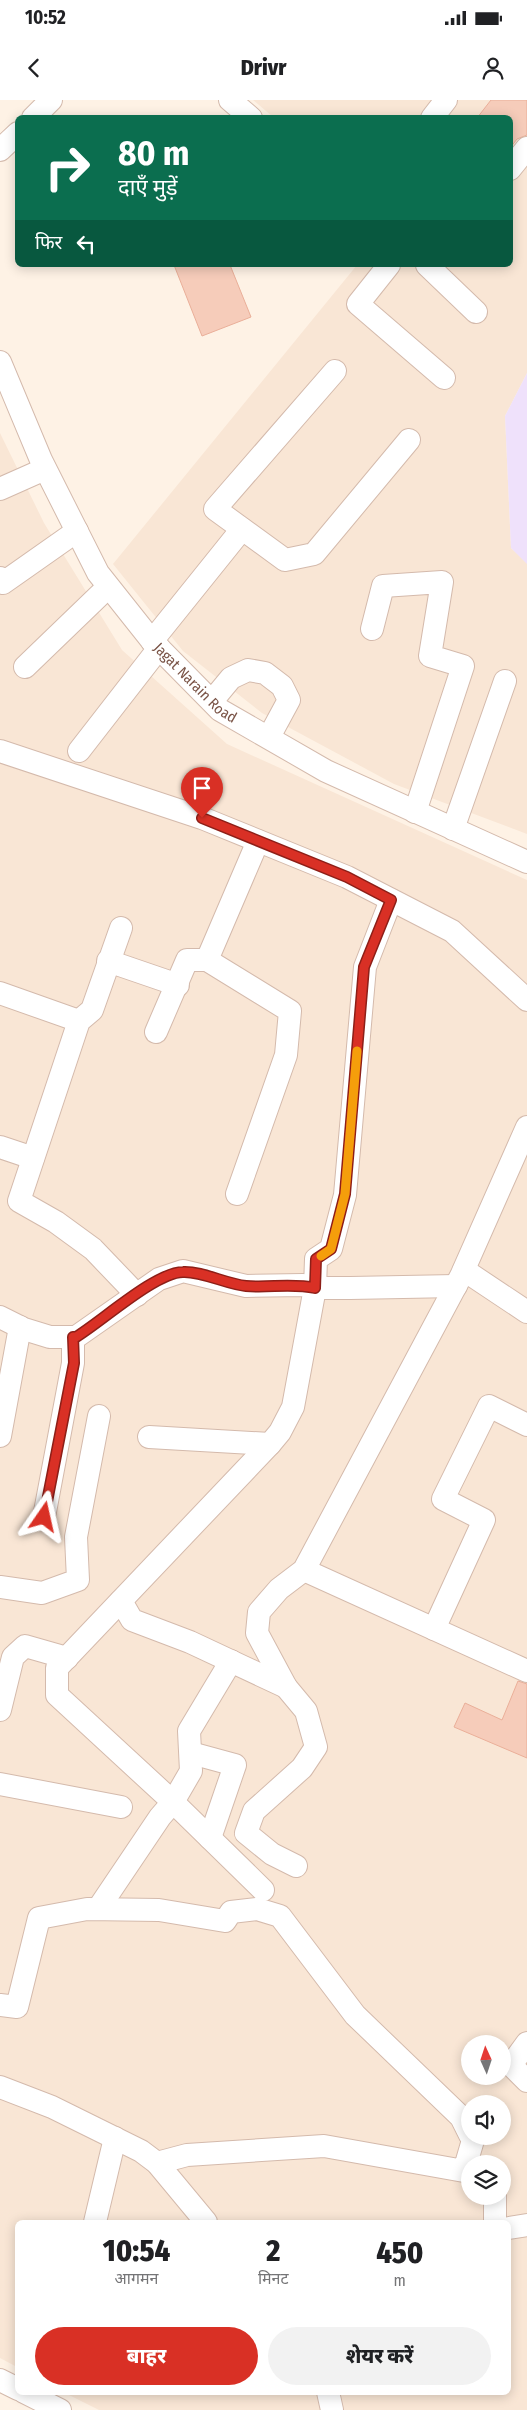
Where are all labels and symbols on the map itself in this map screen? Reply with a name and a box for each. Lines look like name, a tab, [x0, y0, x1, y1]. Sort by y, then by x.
street label: Jagat Narain Road	[150, 639, 240, 727]
pin	[181, 767, 223, 818]
position arrow	[17, 1490, 69, 1542]
north arrow	[461, 2035, 511, 2085]

